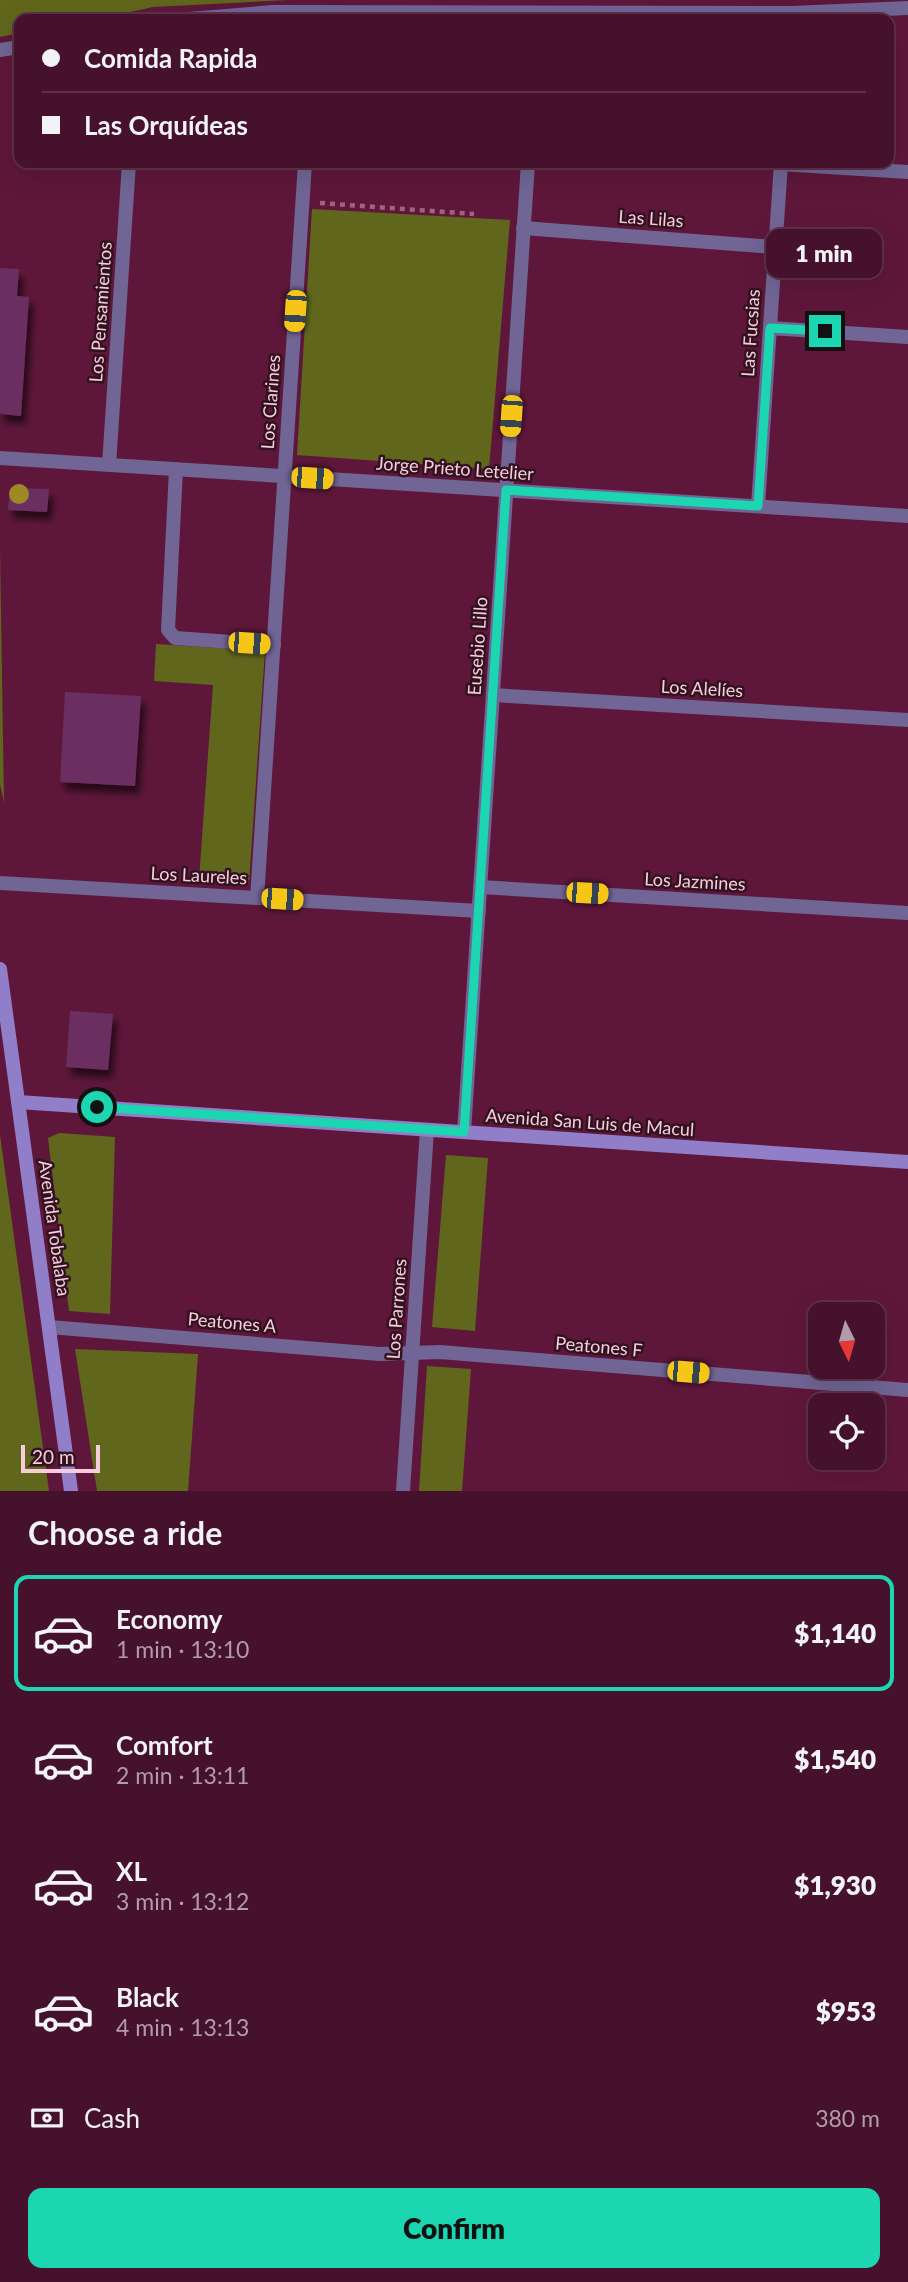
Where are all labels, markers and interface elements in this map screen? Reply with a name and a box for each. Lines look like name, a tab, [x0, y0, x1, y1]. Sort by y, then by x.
text: Comida Rapida	[84, 42, 258, 74]
text: Las Orquídeas	[84, 109, 248, 141]
street label: Las Lilas	[618, 205, 684, 231]
callout: 1 min	[767, 230, 883, 278]
text: 1 min	[795, 239, 853, 267]
street label: Los Pensamientos	[84, 241, 116, 383]
street label: Las Fucsias	[736, 288, 764, 377]
car	[284, 289, 307, 333]
route end	[809, 315, 841, 347]
street label: Los Clarines	[256, 354, 284, 450]
car	[500, 394, 523, 438]
street label: Jorge Prieto Letelier	[375, 452, 535, 485]
car	[291, 466, 334, 490]
street label: Eusebio Lillo	[463, 596, 491, 696]
car	[228, 631, 271, 655]
street label: Los Alelíes	[660, 675, 744, 701]
street label: Los Laureles	[150, 861, 248, 889]
street label: Los Jazmines	[644, 867, 746, 895]
car	[566, 881, 609, 905]
car	[261, 887, 304, 911]
route start	[81, 1091, 113, 1123]
street label: Avenida San Luis de Macul	[485, 1104, 695, 1140]
street label: Avenida Tobalaba	[35, 1158, 75, 1298]
street label: Los Parrones	[382, 1258, 411, 1360]
north arrow	[808, 1302, 886, 1379]
map controls	[808, 1302, 885, 1470]
street label: Peatones A	[187, 1307, 278, 1337]
street label: Peatones F	[554, 1331, 644, 1361]
car	[667, 1360, 710, 1384]
button: locate	[808, 1393, 885, 1470]
scale bar	[21, 1442, 100, 1474]
text: 20 m	[32, 1445, 75, 1468]
text: Choose a ride	[28, 1513, 222, 1552]
icon: car	[32, 1602, 95, 1665]
text: Economy	[116, 1603, 222, 1635]
text: $1,140	[794, 1617, 876, 1649]
text: 1 min · 13:10	[116, 1635, 249, 1663]
icon: car	[32, 1728, 95, 1791]
text: Comfort	[116, 1729, 213, 1761]
text: $1,540	[794, 1743, 876, 1775]
text: 2 min · 13:11	[116, 1761, 249, 1789]
icon: car	[32, 1854, 95, 1917]
text: XL	[116, 1855, 147, 1887]
text: $1,930	[794, 1869, 876, 1901]
text: 3 min · 13:12	[116, 1887, 249, 1915]
icon: car	[32, 1980, 95, 2043]
text: Black	[116, 1981, 179, 2013]
text: $953	[816, 1995, 876, 2027]
text: 4 min · 13:13	[116, 2013, 249, 2041]
icon: cash	[28, 2099, 66, 2137]
text: Cash	[84, 2102, 140, 2134]
text: 380 m	[815, 2104, 880, 2132]
button: Confirm	[28, 2188, 880, 2268]

